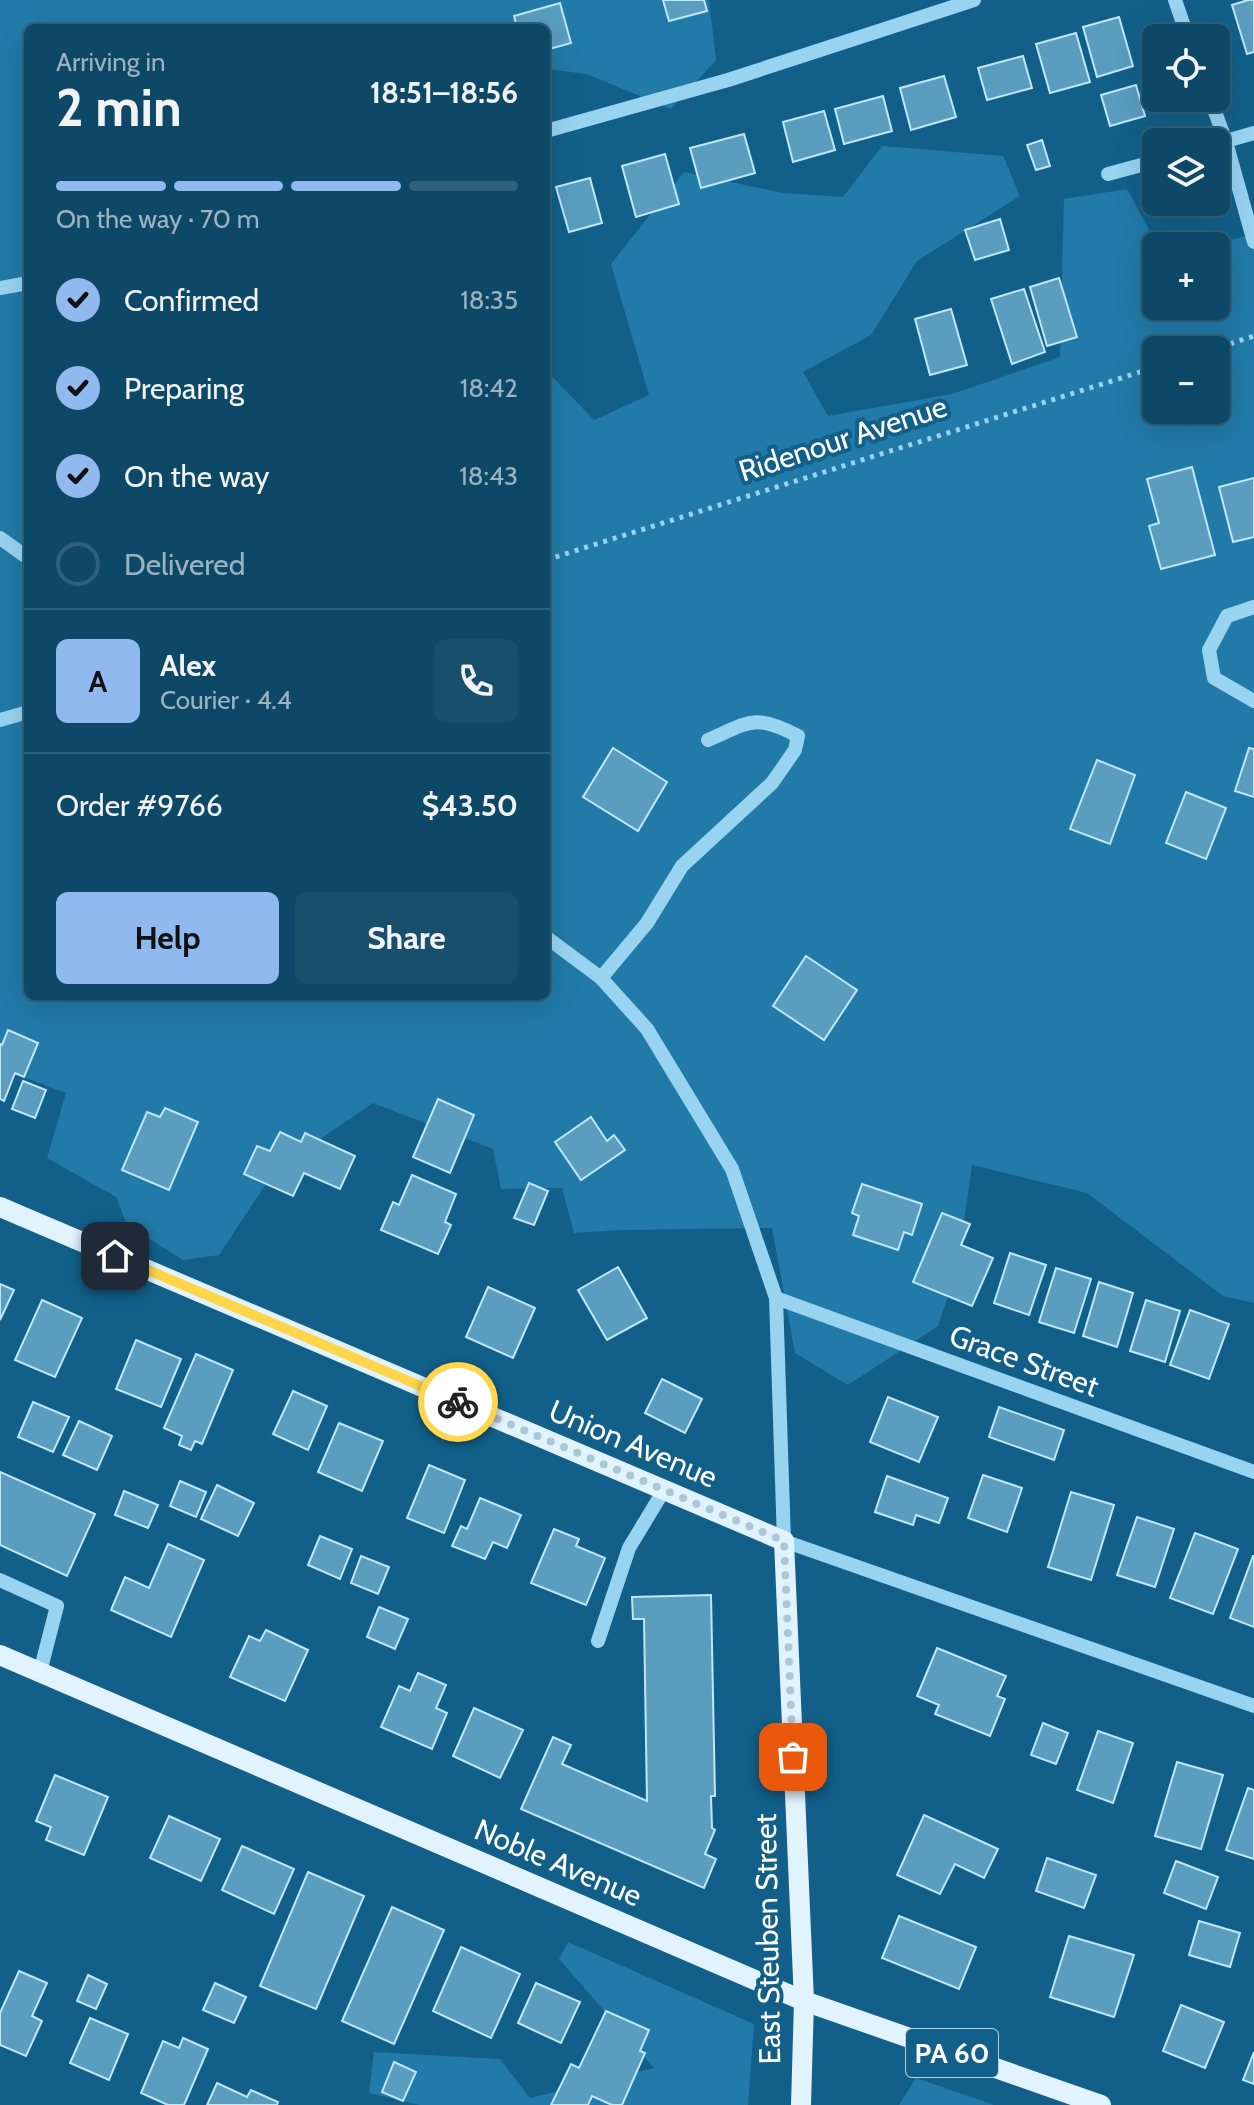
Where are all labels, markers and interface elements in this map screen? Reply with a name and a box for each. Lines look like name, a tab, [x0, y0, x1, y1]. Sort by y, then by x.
map controls	[1142, 24, 1230, 424]
button: locate	[1142, 24, 1230, 112]
text: Arriving in	[56, 46, 166, 78]
text: 18:51–18:56	[370, 74, 518, 111]
text: 2 min	[56, 76, 182, 139]
button: layers	[1142, 128, 1230, 216]
text: On the way · 70 m	[56, 203, 260, 235]
button: +	[1142, 232, 1230, 320]
icon: check	[56, 278, 100, 322]
text: Confirmed	[124, 282, 259, 319]
text: 18:35	[460, 284, 518, 316]
button: −	[1142, 336, 1230, 424]
icon: check	[56, 366, 100, 410]
text: Preparing	[124, 370, 244, 407]
text: 18:42	[460, 372, 518, 404]
street label: Ridenour Avenue	[734, 387, 952, 490]
icon: check	[56, 454, 100, 498]
text: On the way	[124, 458, 269, 495]
text: 18:43	[459, 460, 518, 492]
text: Delivered	[124, 546, 245, 583]
button: phone	[434, 639, 518, 723]
text: Alex	[160, 647, 216, 684]
text: A	[89, 663, 107, 700]
text: Courier · 4.4	[160, 684, 292, 716]
text: Order #9766	[56, 787, 223, 824]
text: $43.50	[422, 787, 518, 824]
button: Help	[56, 892, 279, 984]
button: Share	[295, 892, 518, 984]
pin	[81, 1222, 149, 1290]
icon: home	[93, 1234, 137, 1278]
street label: Grace Street	[944, 1316, 1104, 1405]
courier	[418, 1362, 498, 1442]
icon: bike	[436, 1380, 480, 1424]
street label: Union Avenue	[543, 1391, 723, 1496]
pin	[759, 1723, 827, 1791]
icon: bag	[771, 1735, 815, 1779]
street label: Noble Avenue	[469, 1811, 647, 1914]
street label: East Steuben Street	[747, 1813, 788, 2065]
road number: PA 60	[906, 2029, 998, 2077]

